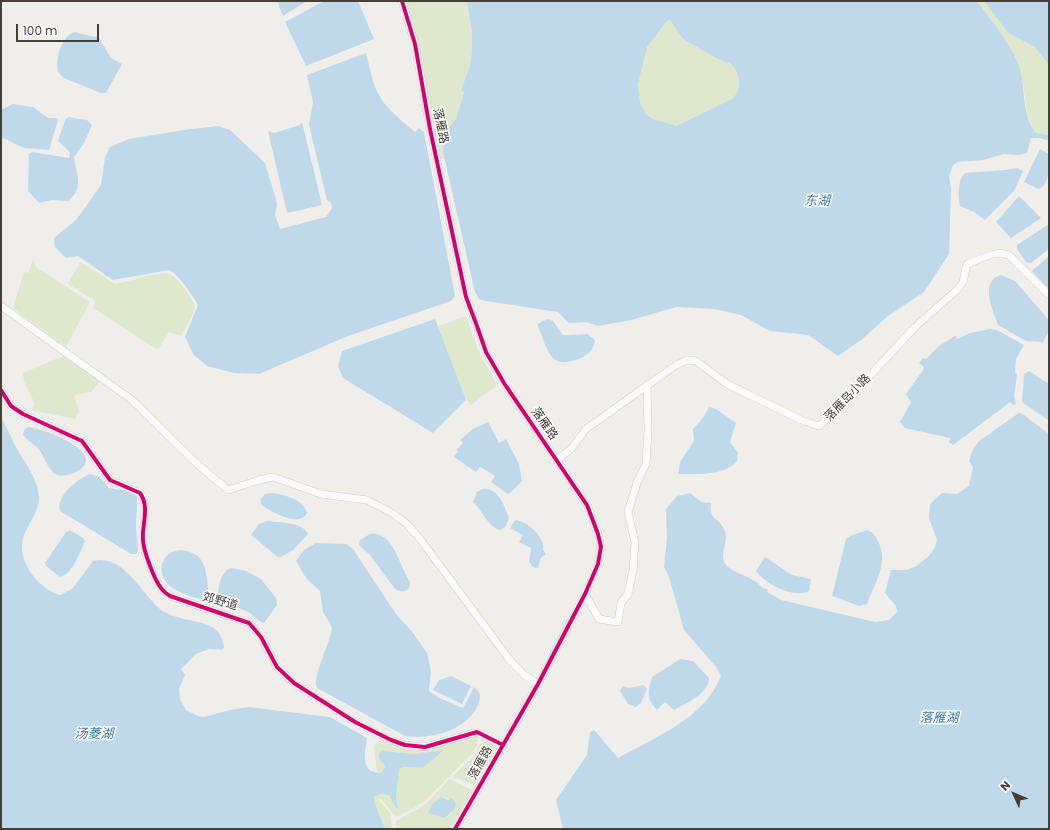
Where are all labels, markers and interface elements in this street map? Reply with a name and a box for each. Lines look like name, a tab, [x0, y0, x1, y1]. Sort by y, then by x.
scale bar	[18, 16, 101, 42]
text: 100 m	[23, 22, 57, 39]
street label: 落雁路	[429, 107, 451, 145]
water label: 东湖	[804, 194, 830, 210]
street label: 落雁岛小路	[822, 371, 874, 425]
street label: 落雁路	[528, 405, 560, 443]
street label: 郊野道	[201, 590, 239, 614]
water label: 落雁湖	[920, 711, 958, 727]
water label: 汤菱湖	[75, 727, 113, 743]
street label: 落雁路	[466, 744, 496, 782]
north arrow	[994, 774, 1034, 814]
text: N	[997, 777, 1014, 794]

